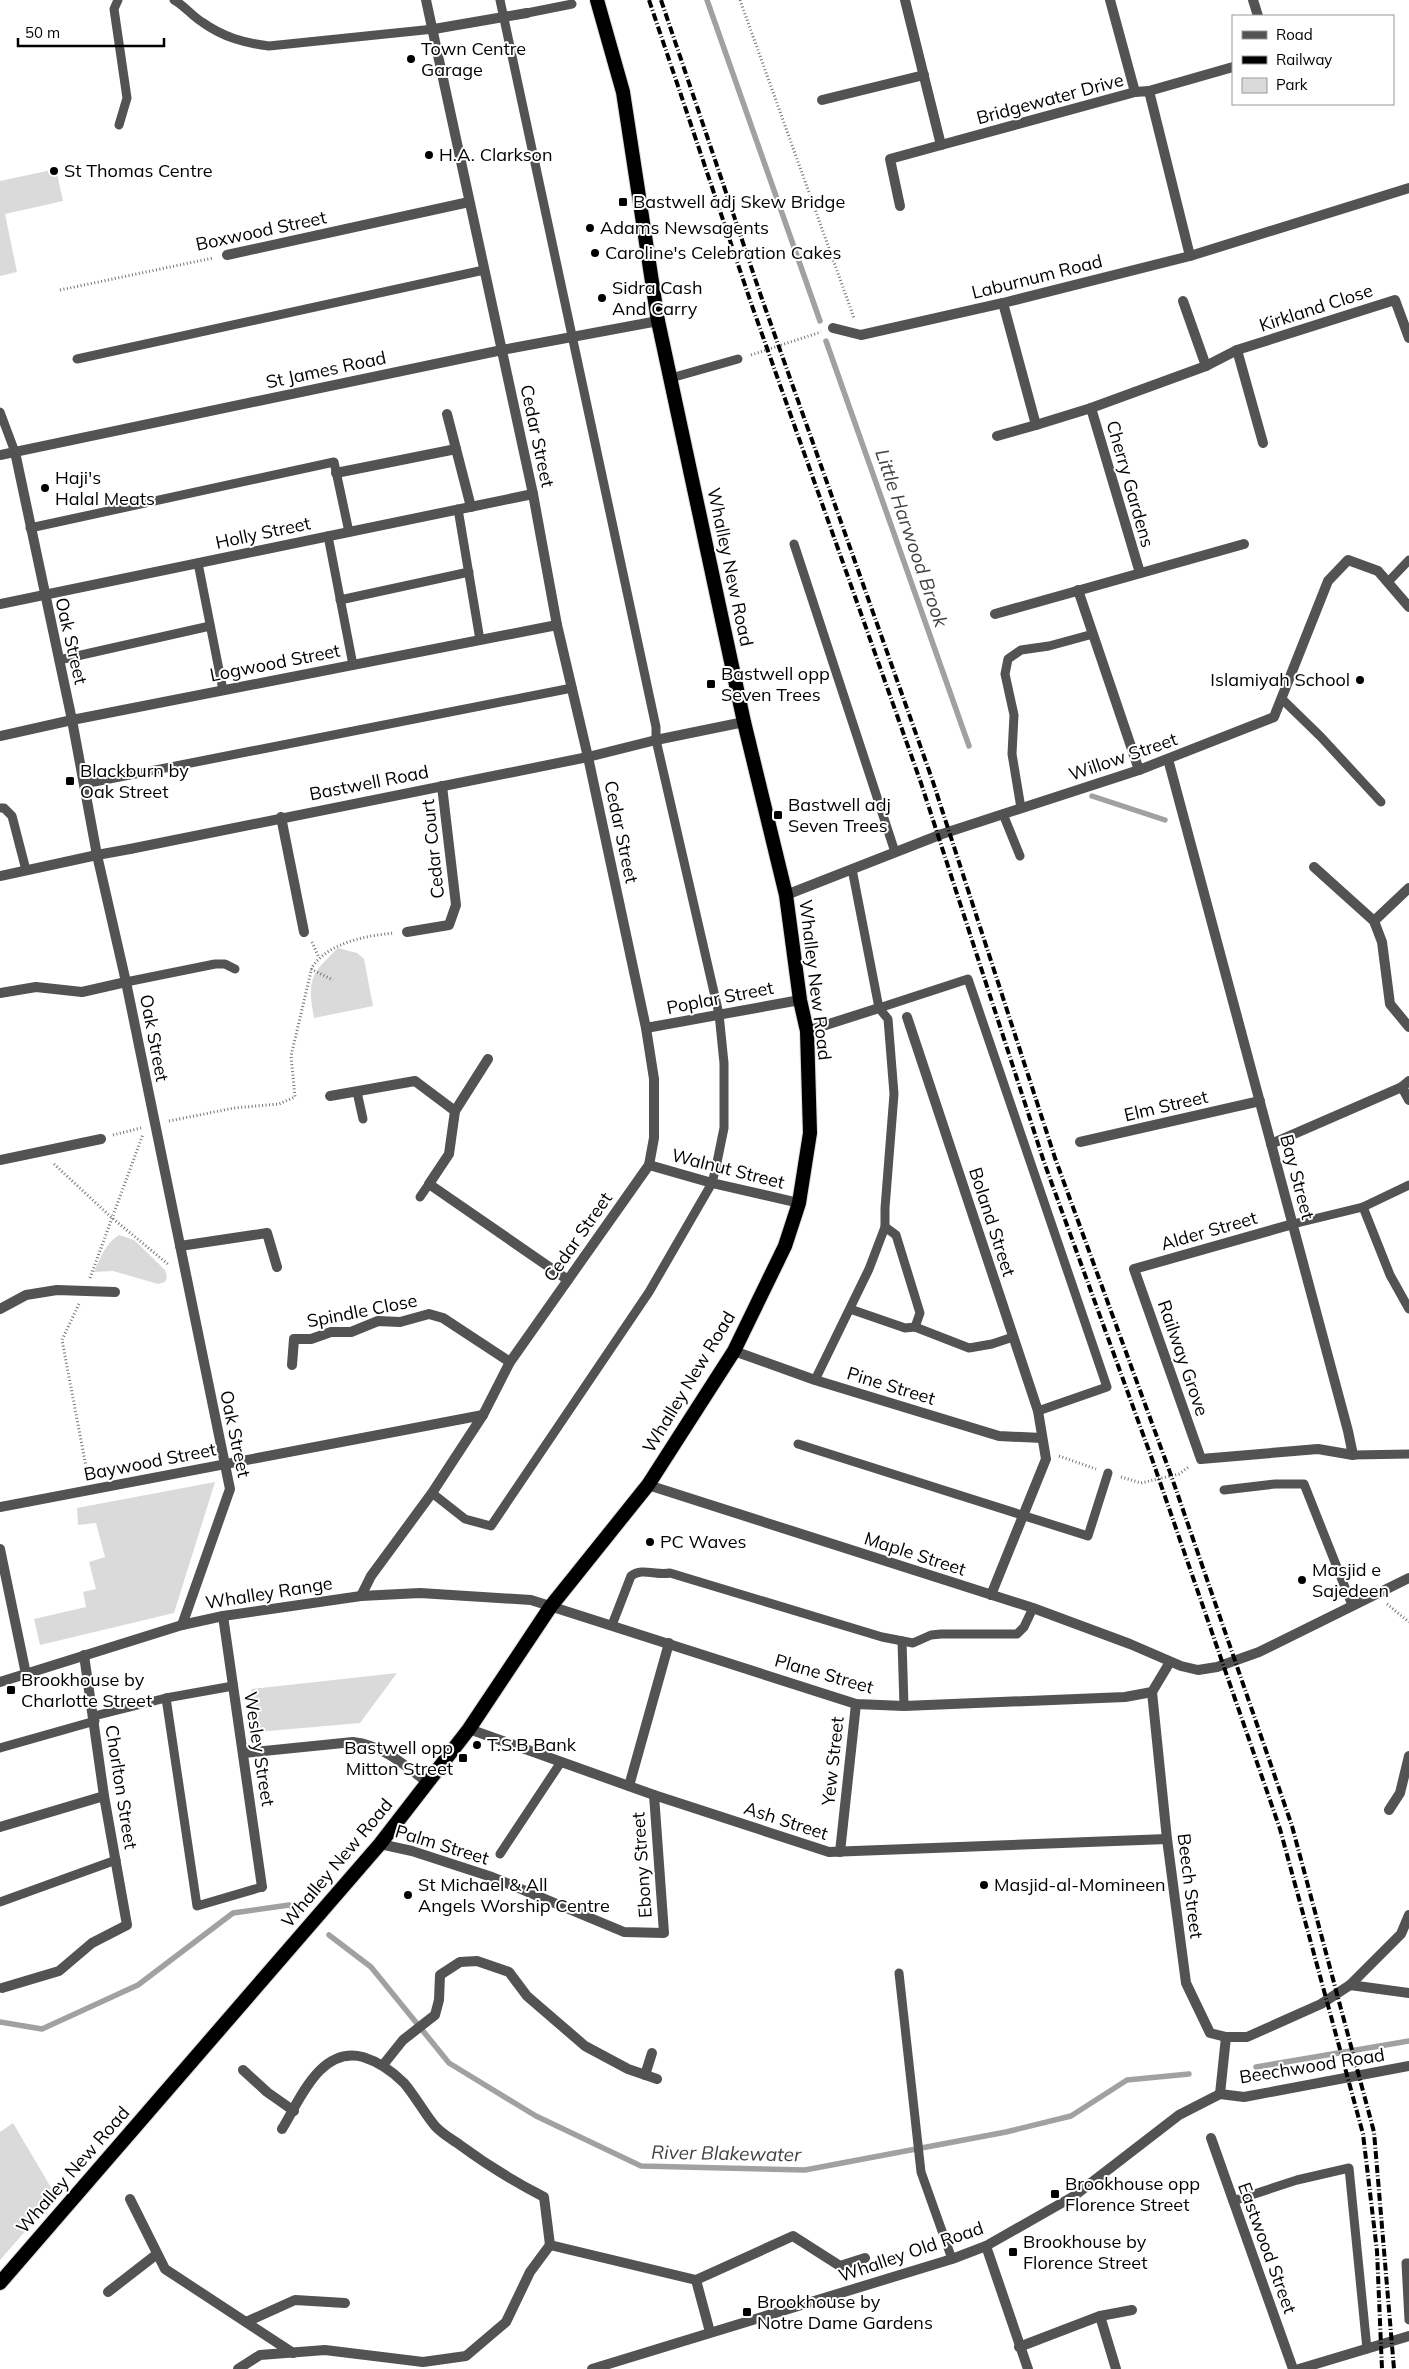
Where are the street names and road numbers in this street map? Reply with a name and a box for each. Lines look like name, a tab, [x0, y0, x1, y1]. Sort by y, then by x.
street label: Bridgewater Drive	[974, 68, 1126, 129]
street label: Boxwood Street	[193, 205, 328, 256]
street label: Laburnum Road	[969, 249, 1105, 304]
street label: Kirkland Close	[1256, 278, 1376, 337]
street label: St James Road	[264, 346, 388, 393]
street label: Cedar Street	[515, 383, 560, 489]
street label: Cherry Gardens	[1101, 418, 1160, 550]
street label: Whalley New Road	[702, 486, 759, 648]
street label: Holly Street	[213, 511, 313, 554]
street label: Oak Street	[50, 595, 93, 687]
street label: Logwood Street	[208, 639, 342, 686]
street label: Willow Street	[1066, 727, 1180, 786]
street label: Bastwell Road	[307, 760, 430, 805]
street label: Cedar Street	[599, 779, 644, 885]
street label: Cedar Court	[416, 798, 449, 900]
street label: Whalley New Road	[794, 898, 837, 1061]
street label: Poplar Street	[664, 976, 775, 1019]
street label: Oak Street	[135, 992, 174, 1084]
street label: Elm Street	[1122, 1085, 1210, 1126]
street label: Bay Street	[1275, 1132, 1320, 1222]
street label: Walnut Street	[669, 1143, 787, 1194]
street label: Boland Street	[964, 1164, 1021, 1279]
street label: Cedar Street	[538, 1187, 617, 1286]
street label: Alder Street	[1158, 1206, 1260, 1255]
street label: Spindle Close	[305, 1289, 419, 1332]
street label: Railway Grove	[1153, 1297, 1214, 1419]
street label: Whalley New Road	[637, 1307, 740, 1457]
street label: Pine Street	[844, 1361, 938, 1410]
street label: Oak Street	[215, 1388, 256, 1480]
street label: Baywood Street	[82, 1437, 218, 1486]
street label: Maple Street	[861, 1526, 969, 1581]
street label: Whalley Range	[204, 1571, 334, 1614]
street label: Plane Street	[772, 1648, 876, 1699]
street label: Wesley Street	[239, 1690, 280, 1808]
street label: Yew Street	[816, 1715, 849, 1808]
street label: Chorlton Street	[100, 1723, 143, 1851]
street label: Whalley New Road	[276, 1793, 397, 1932]
street label: Ash Street	[741, 1796, 831, 1845]
street label: Ebony Street	[626, 1811, 657, 1919]
street label: Palm Street	[393, 1819, 492, 1870]
street label: Beech Street	[1173, 1832, 1208, 1940]
street label: Beechwood Road	[1238, 2043, 1386, 2088]
street label: Whalley New Road	[11, 2101, 134, 2238]
street label: Eastwood Street	[1233, 2179, 1302, 2317]
street label: Whalley Old Road	[835, 2216, 986, 2287]

